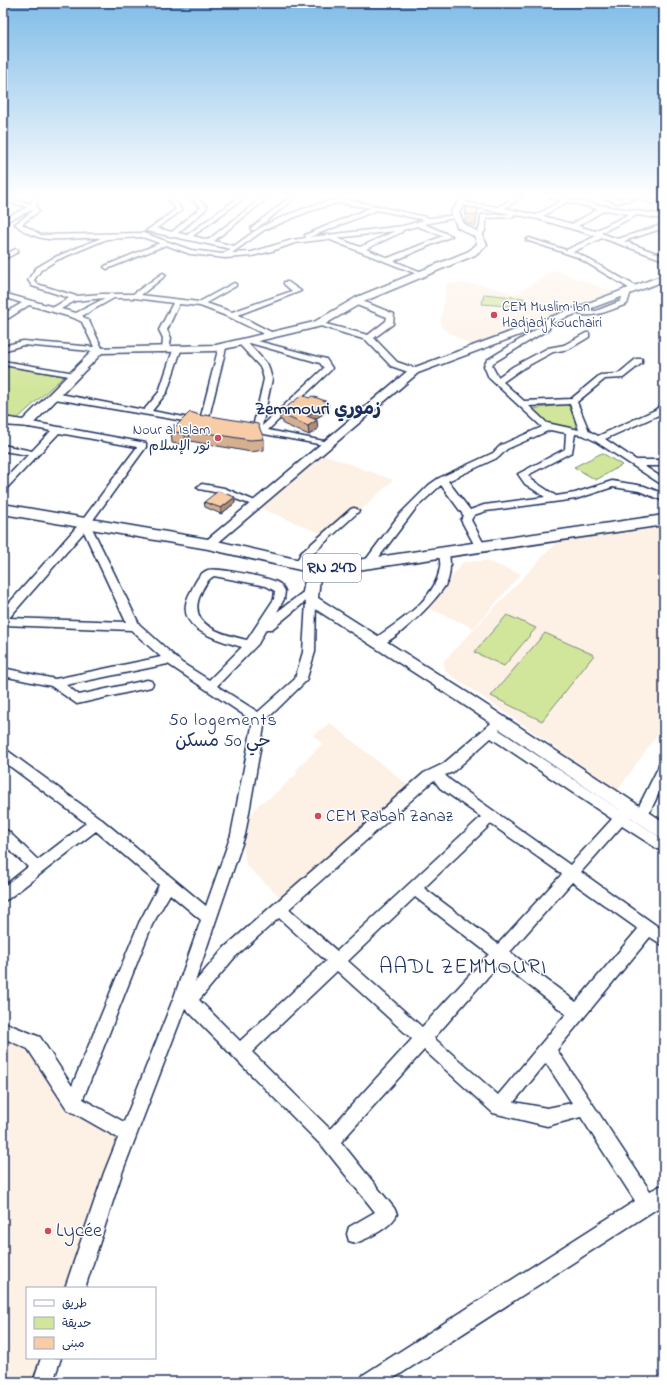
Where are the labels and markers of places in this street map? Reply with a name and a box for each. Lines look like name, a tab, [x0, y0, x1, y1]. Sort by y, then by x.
place label: CEM Muslim ibn Hadjadj Kouchairi	[502, 297, 602, 334]
marker: CEM Muslim ibn Hadjadj Kouchairi	[489, 310, 499, 320]
place label: Nour al Islam نور الإسلام	[133, 420, 210, 457]
marker: Nour al Islam نور الإسلام	[213, 433, 223, 443]
place label: CEM Rabah Zanaz	[326, 804, 454, 829]
marker: CEM Rabah Zanaz	[313, 811, 323, 821]
place label: Lycée	[56, 1217, 102, 1246]
marker: Lycée	[43, 1226, 53, 1236]

